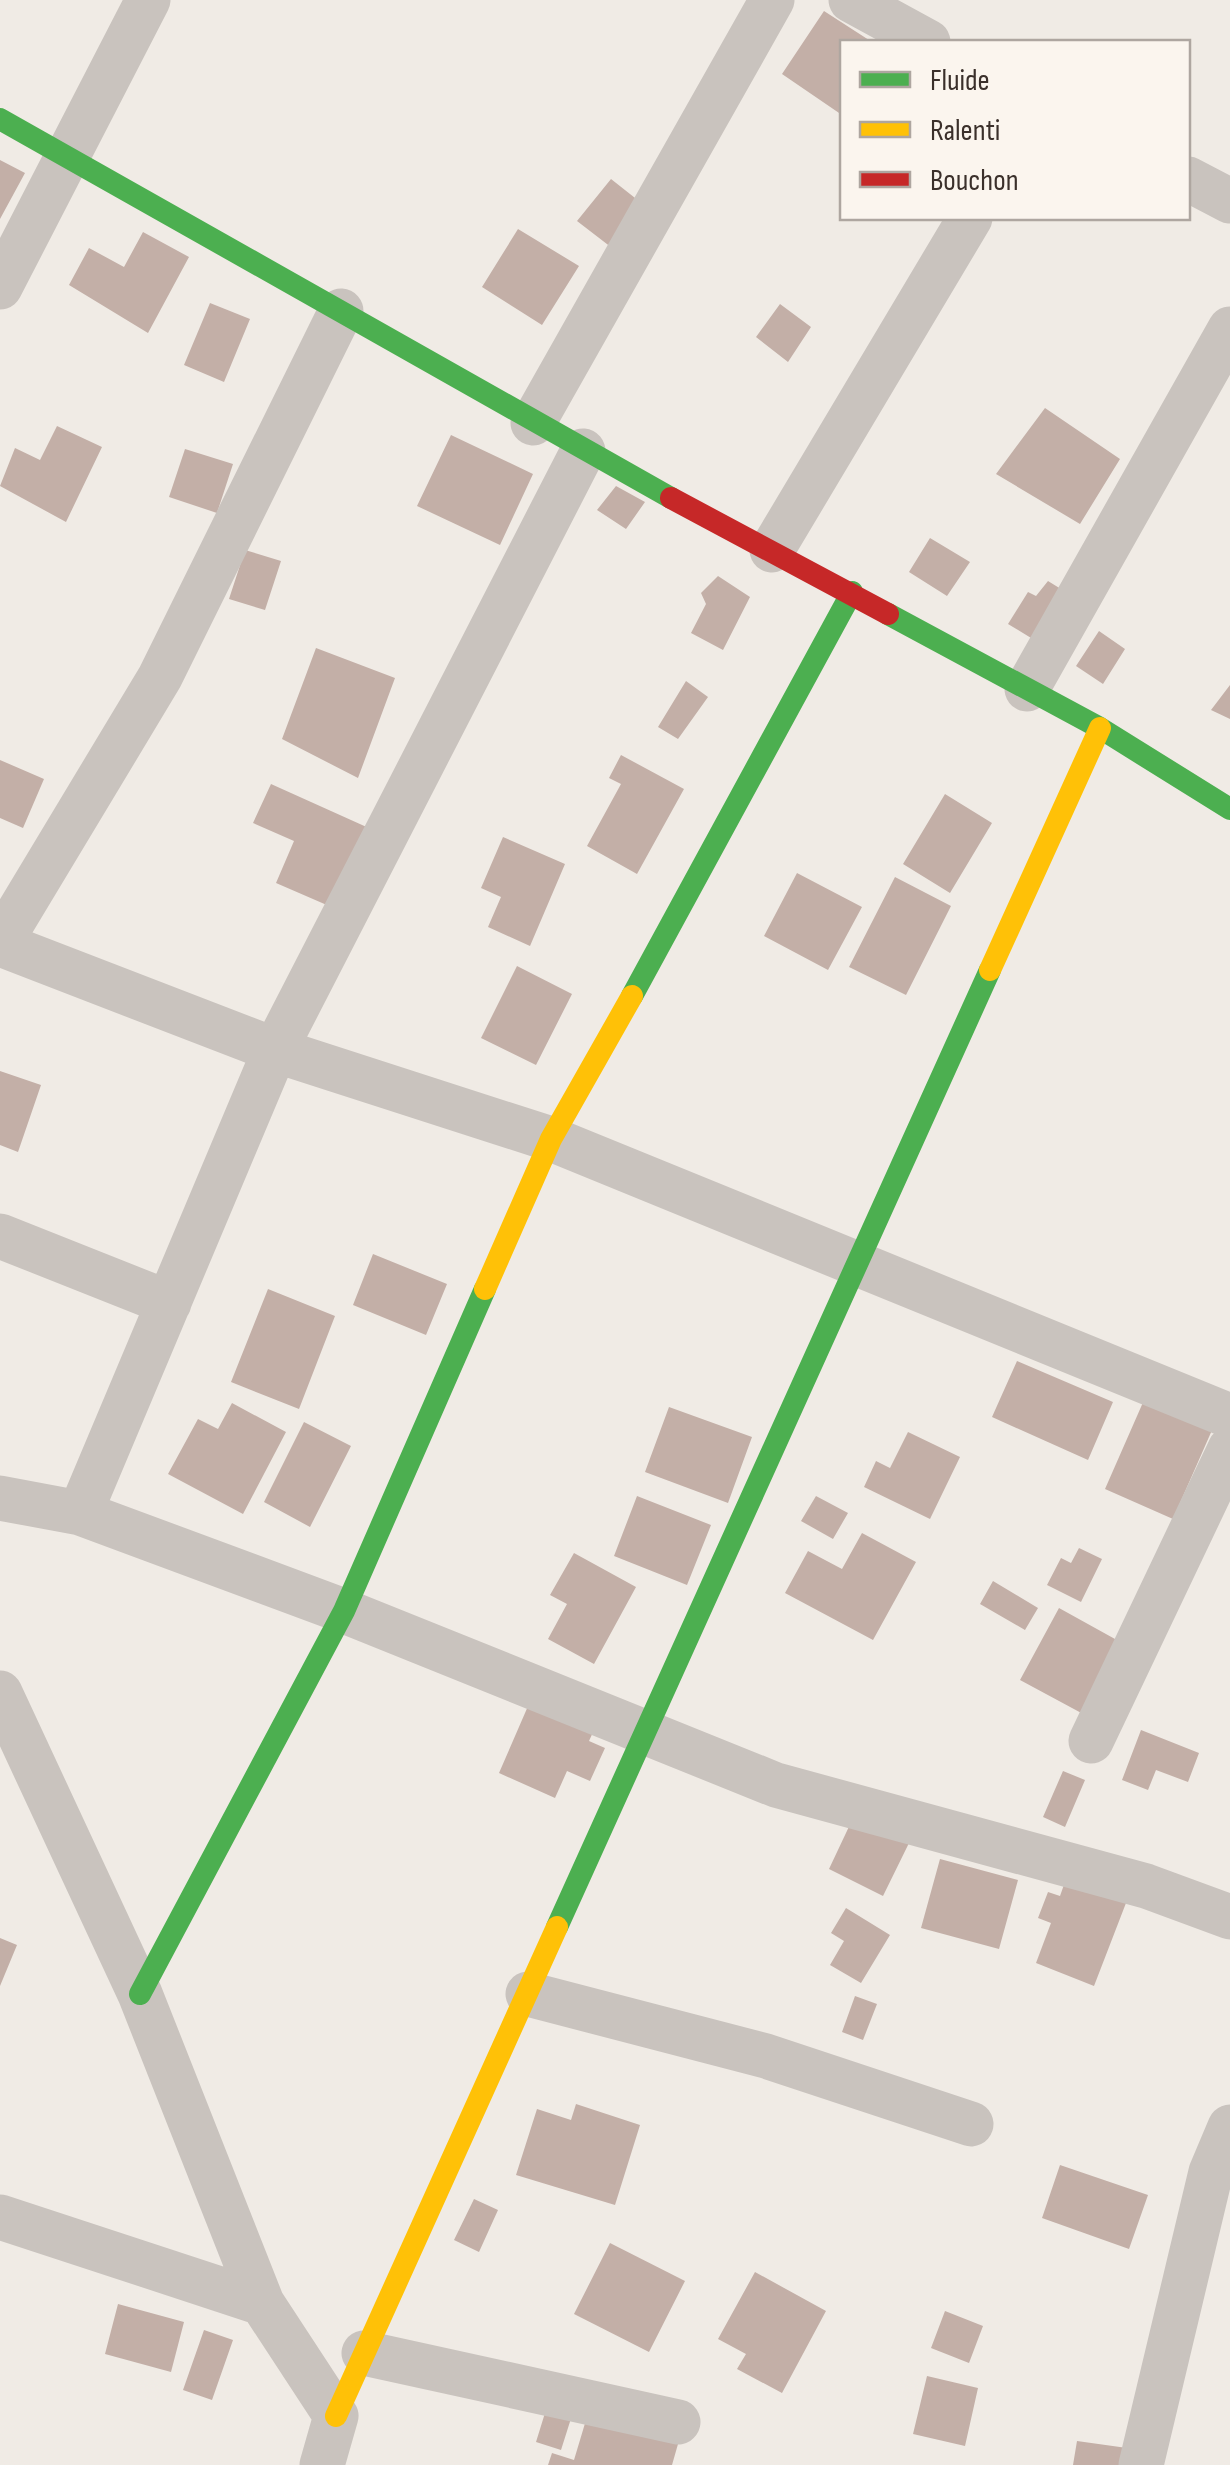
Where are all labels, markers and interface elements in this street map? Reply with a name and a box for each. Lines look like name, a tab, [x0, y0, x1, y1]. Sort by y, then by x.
legend	[840, 40, 1190, 220]
text: Fluide	[930, 63, 990, 99]
text: Ralenti	[930, 113, 1000, 149]
text: Bouchon	[930, 163, 1018, 199]

